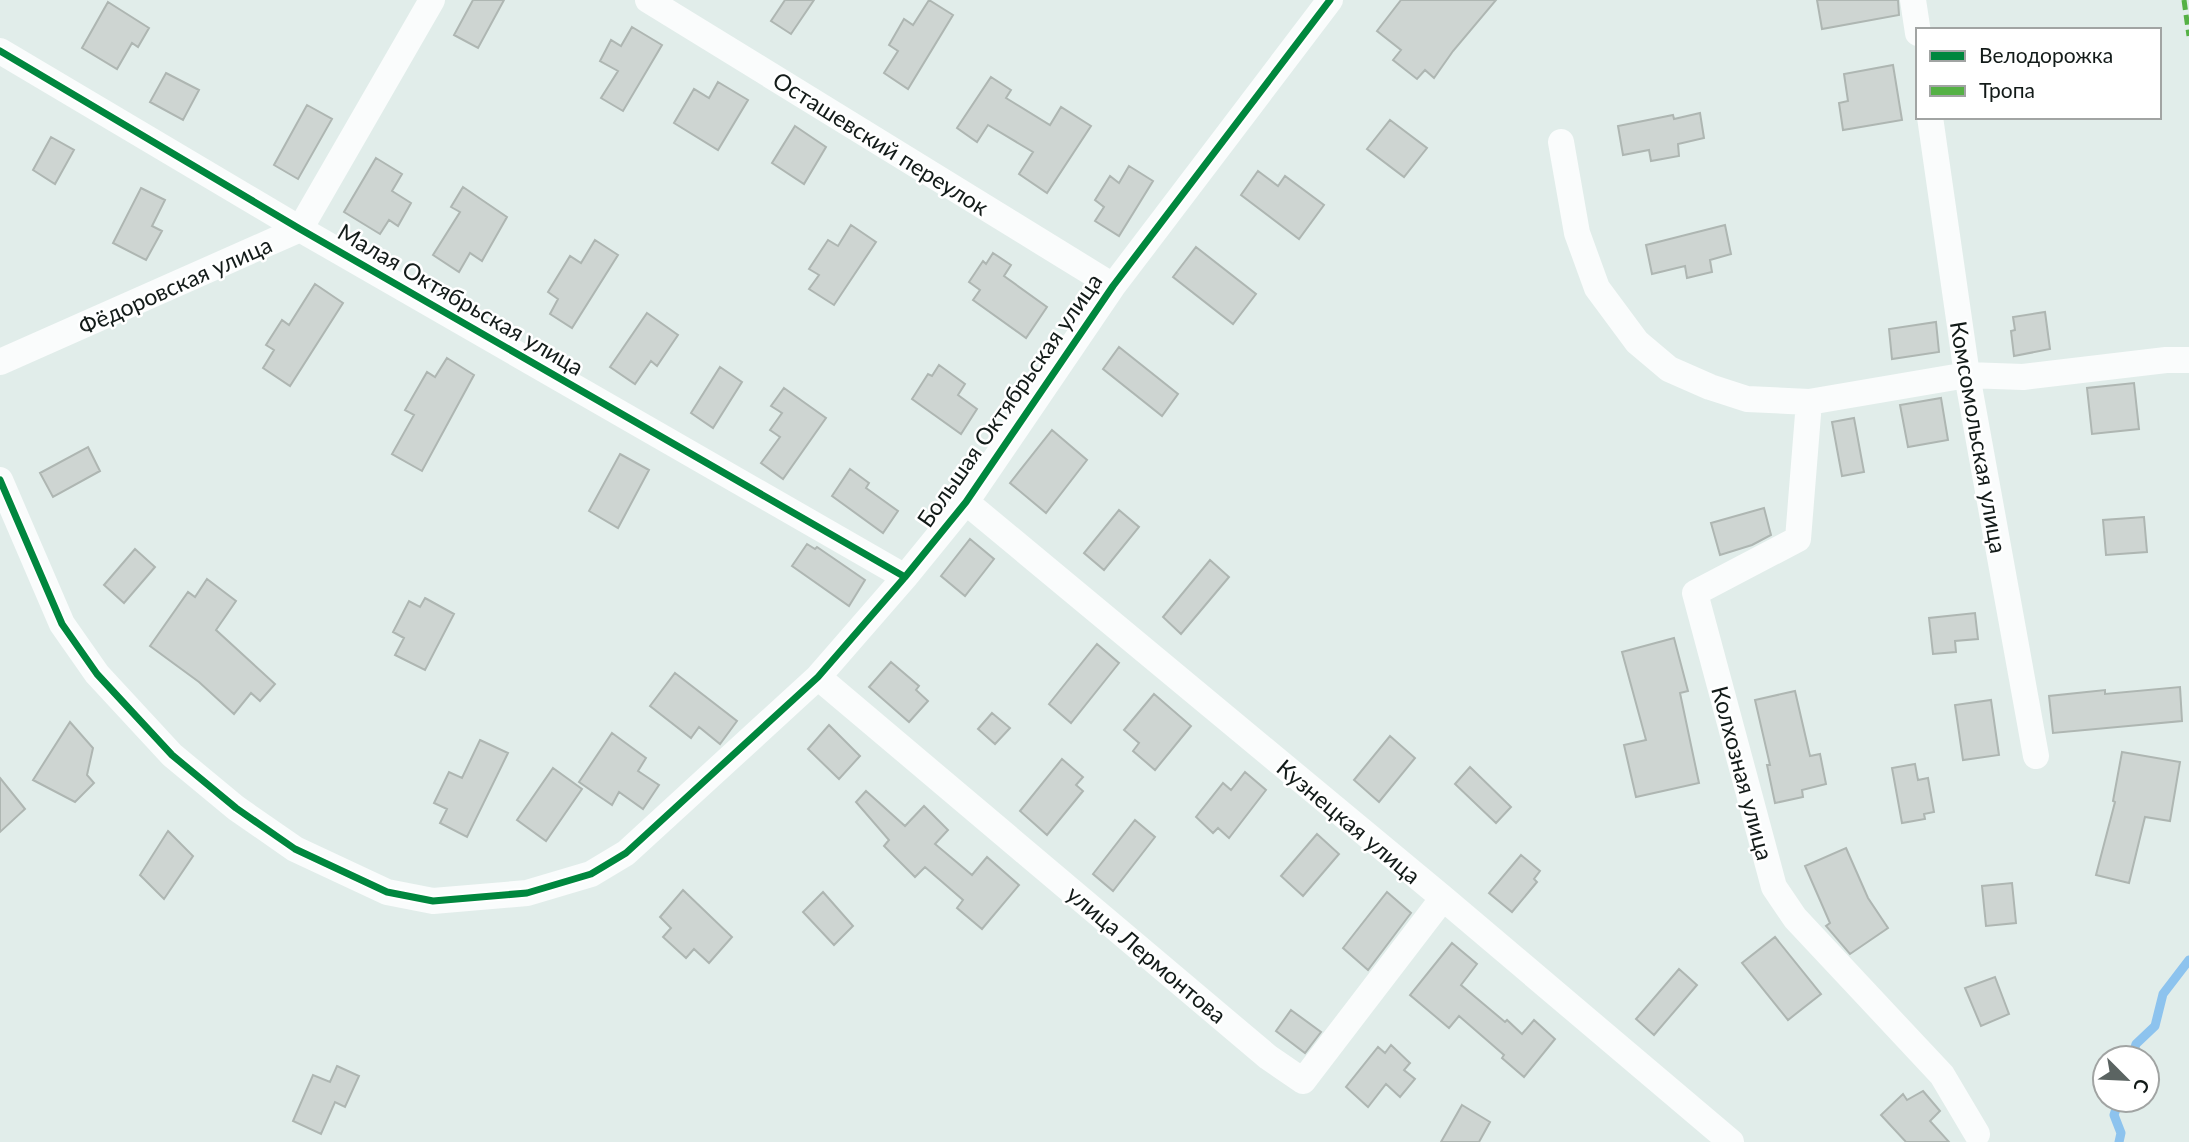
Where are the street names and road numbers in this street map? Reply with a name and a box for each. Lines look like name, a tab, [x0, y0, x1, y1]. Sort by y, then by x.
street label: Осташевский переулок	[768, 65, 994, 221]
street label: Малая Октябрьская улица	[333, 217, 589, 381]
street label: Фёдоровская улица	[74, 230, 276, 340]
street label: Большая Октябрьская улица	[911, 268, 1107, 532]
street label: Комсомольская улица	[1945, 319, 2013, 555]
street label: Колхозная улица	[1706, 683, 1780, 863]
street label: Кузнецкая улица	[1272, 753, 1426, 889]
street label: улица Лермонтова	[1062, 879, 1232, 1029]

